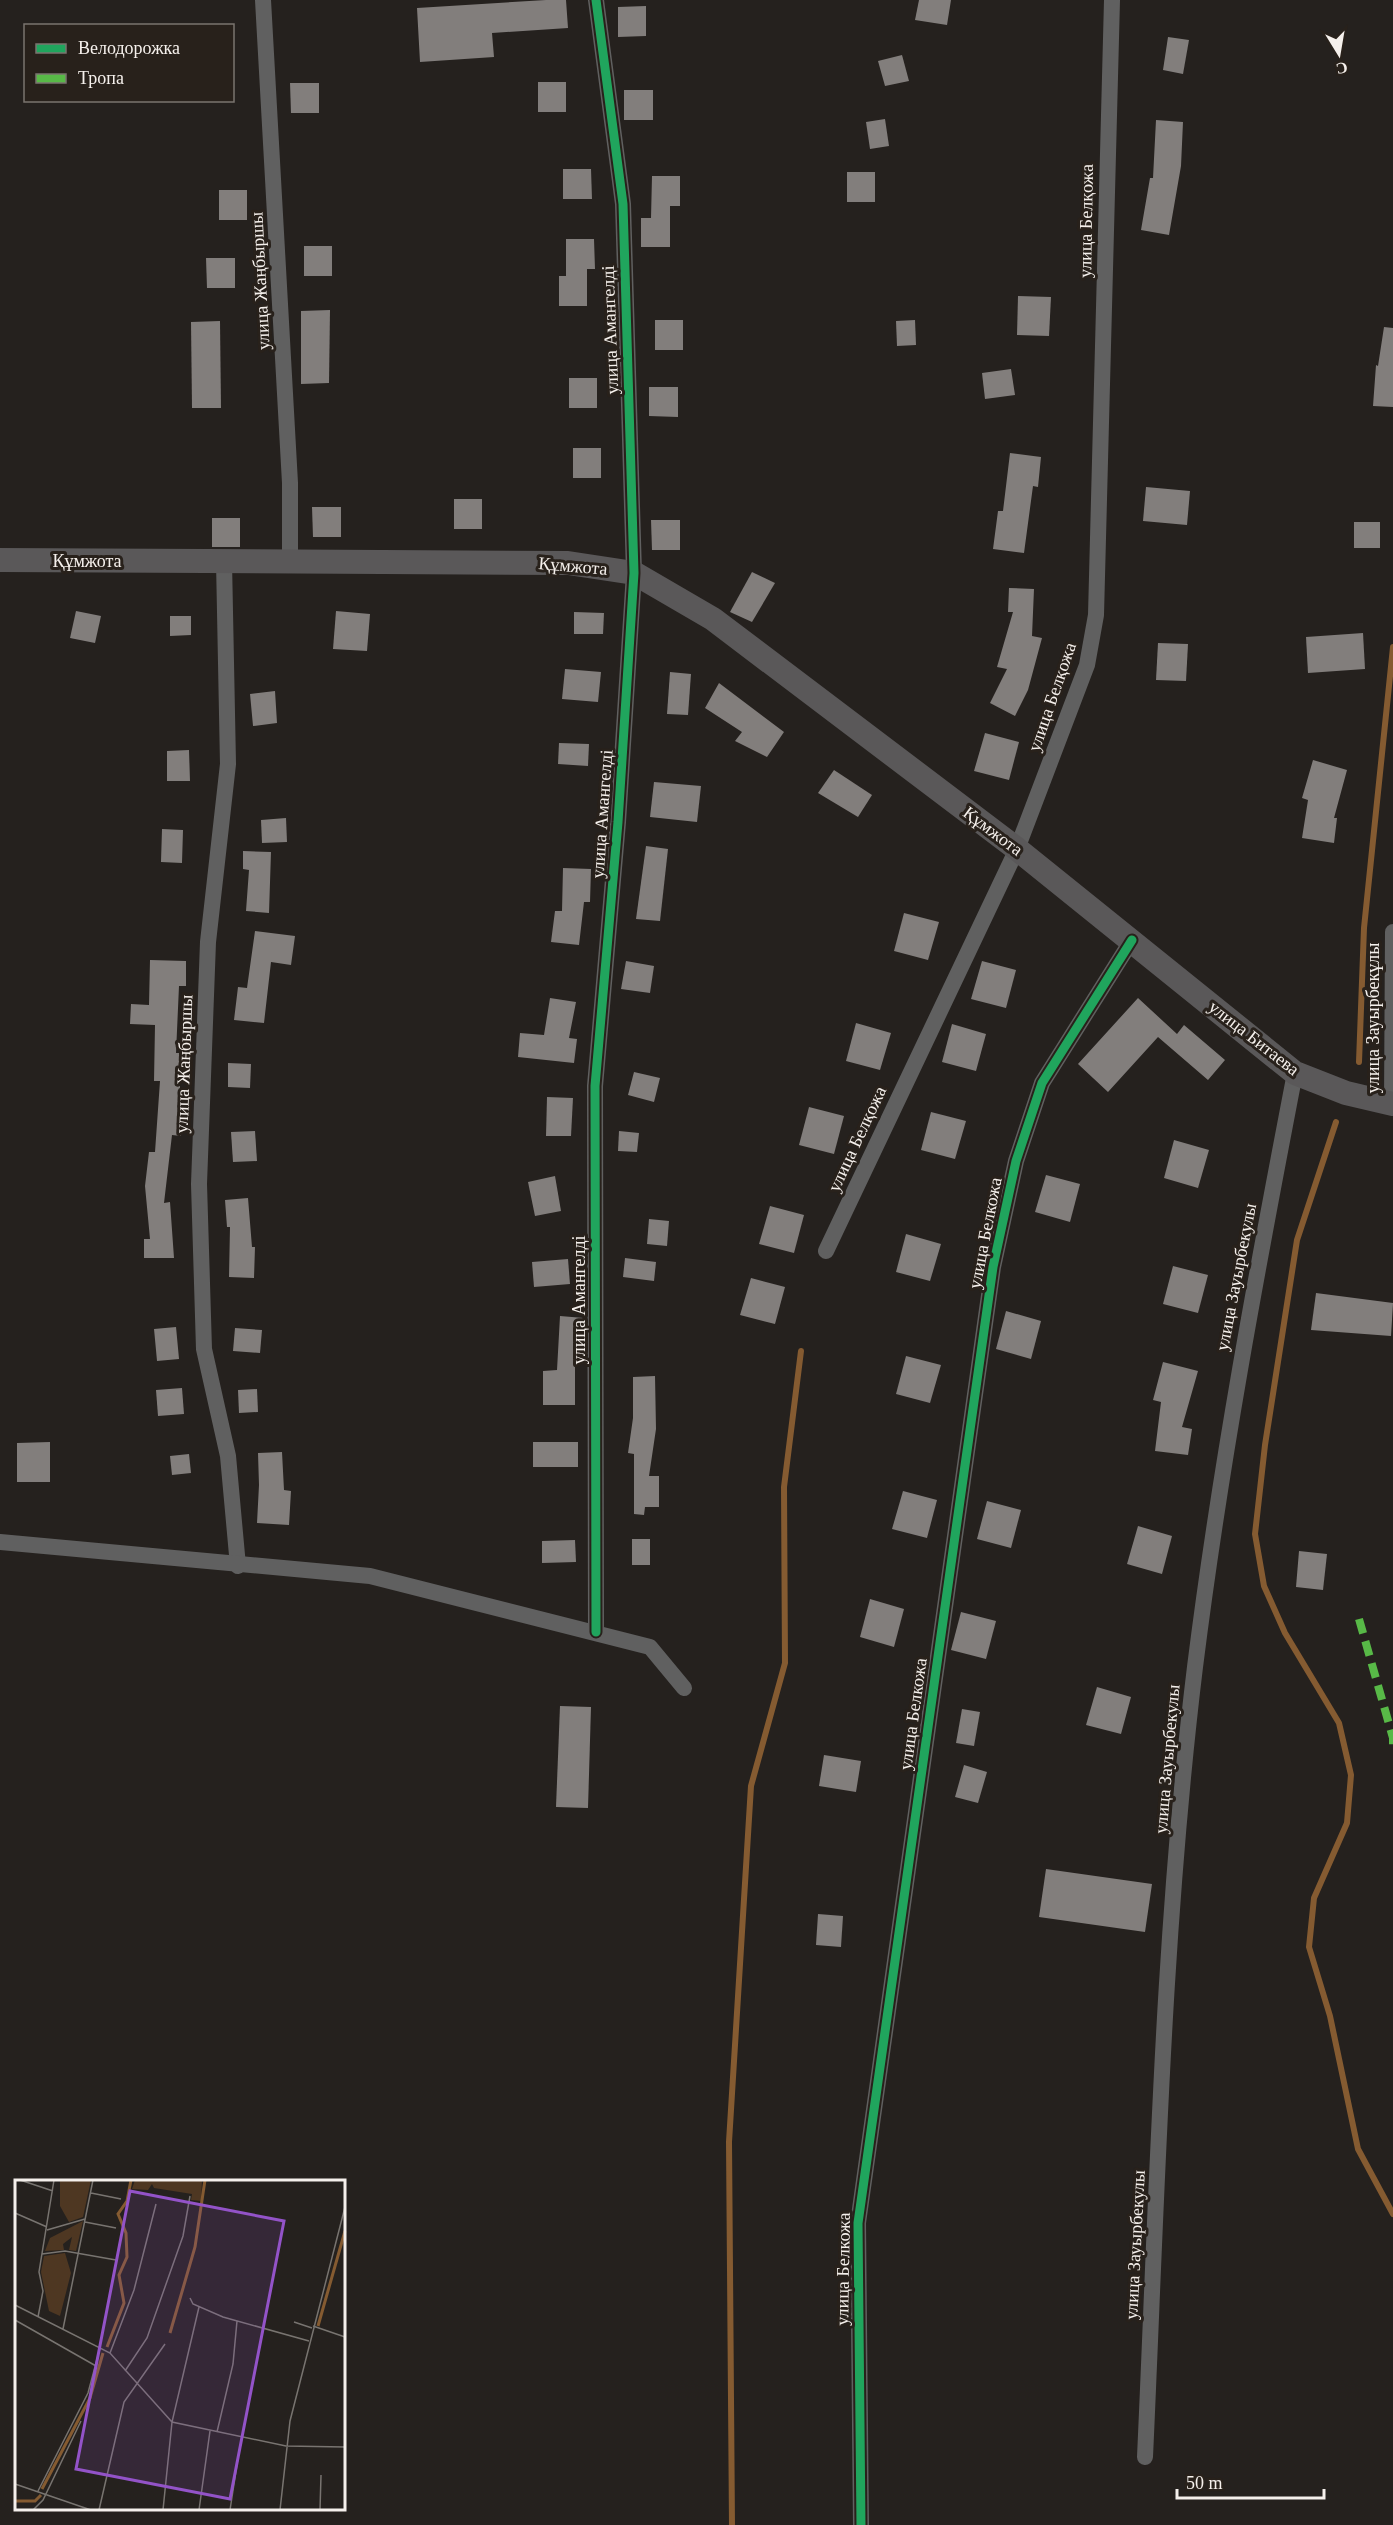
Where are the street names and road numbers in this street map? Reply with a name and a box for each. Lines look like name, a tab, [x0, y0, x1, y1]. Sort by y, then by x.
street label: улица Белқожа	[1075, 164, 1097, 278]
street label: улица Жаңбыршы	[246, 211, 274, 351]
street label: улица Амангелді	[598, 265, 622, 395]
street label: Құмжота	[52, 551, 122, 571]
street label: Құмжота	[538, 553, 608, 579]
street label: улица Белқожа	[1024, 640, 1080, 754]
street label: улица Амангелді	[588, 749, 616, 879]
street label: Құмжота	[959, 802, 1027, 860]
street label: улица Зауырбекұлы	[1363, 943, 1383, 1093]
street label: улица Жаңбыршы	[172, 994, 196, 1134]
street label: улица Битаева	[1205, 996, 1303, 1080]
street label: улица Белқожа	[824, 1083, 890, 1195]
street label: улица Белкожа	[964, 1176, 1006, 1290]
street label: улица Зауырбекулы	[1212, 1202, 1260, 1352]
street label: улица Амангелді	[569, 1235, 589, 1365]
street label: улица Белкожа	[895, 1657, 931, 1771]
street label: улица Зауырбекулы	[1151, 1683, 1183, 1835]
street label: улица Зауырбекулы	[1121, 2170, 1149, 2320]
street label: улица Белкожа	[832, 2212, 854, 2326]

